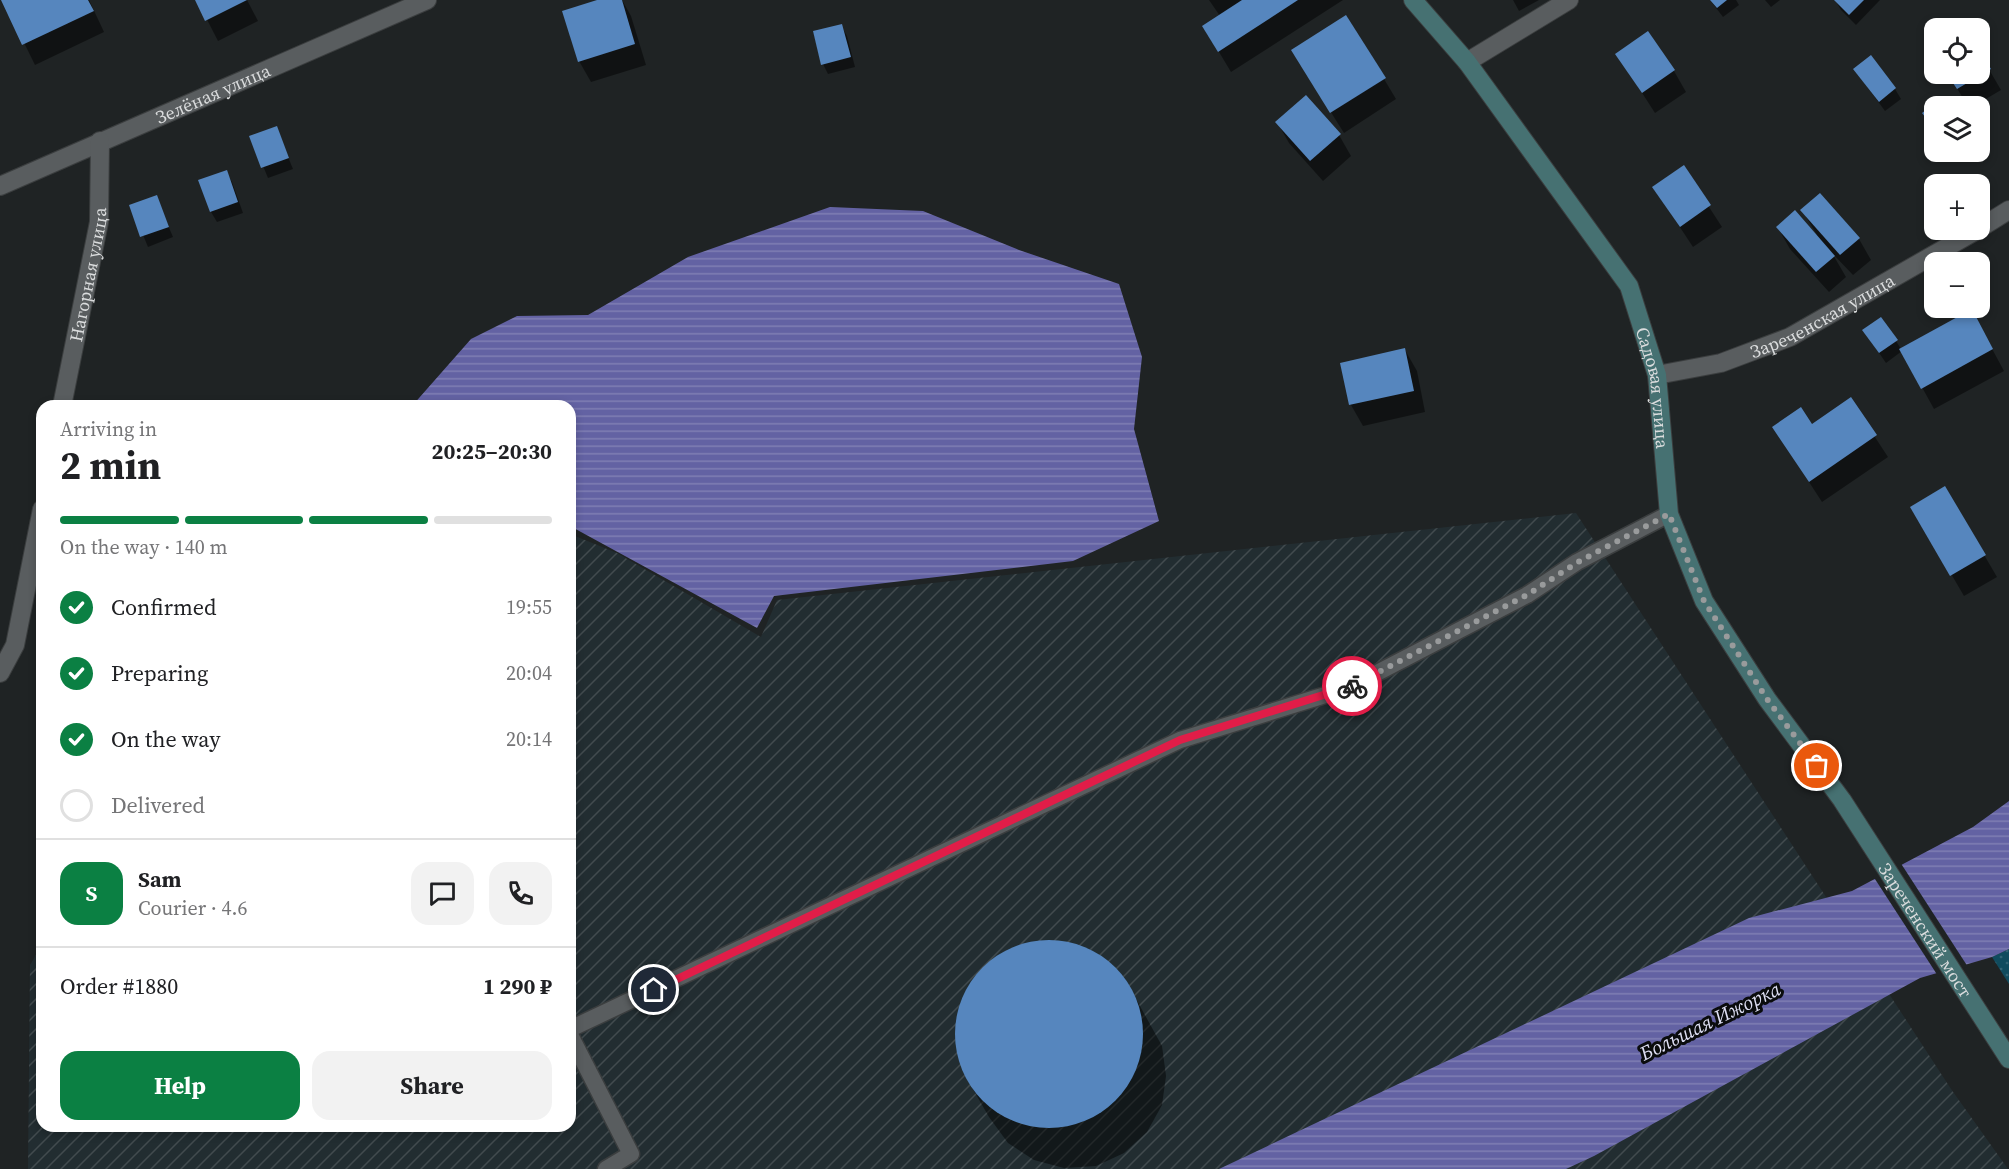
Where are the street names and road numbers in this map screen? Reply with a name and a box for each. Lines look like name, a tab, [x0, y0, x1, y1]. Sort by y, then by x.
street label: Зелёная улица	[151, 57, 275, 129]
street label: Нагорная улица	[63, 207, 112, 344]
street label: Зареченская улица	[1746, 267, 1900, 364]
street label: Садовая улица	[1630, 324, 1676, 450]
street label: Зареченский мост	[1873, 857, 1979, 1003]

